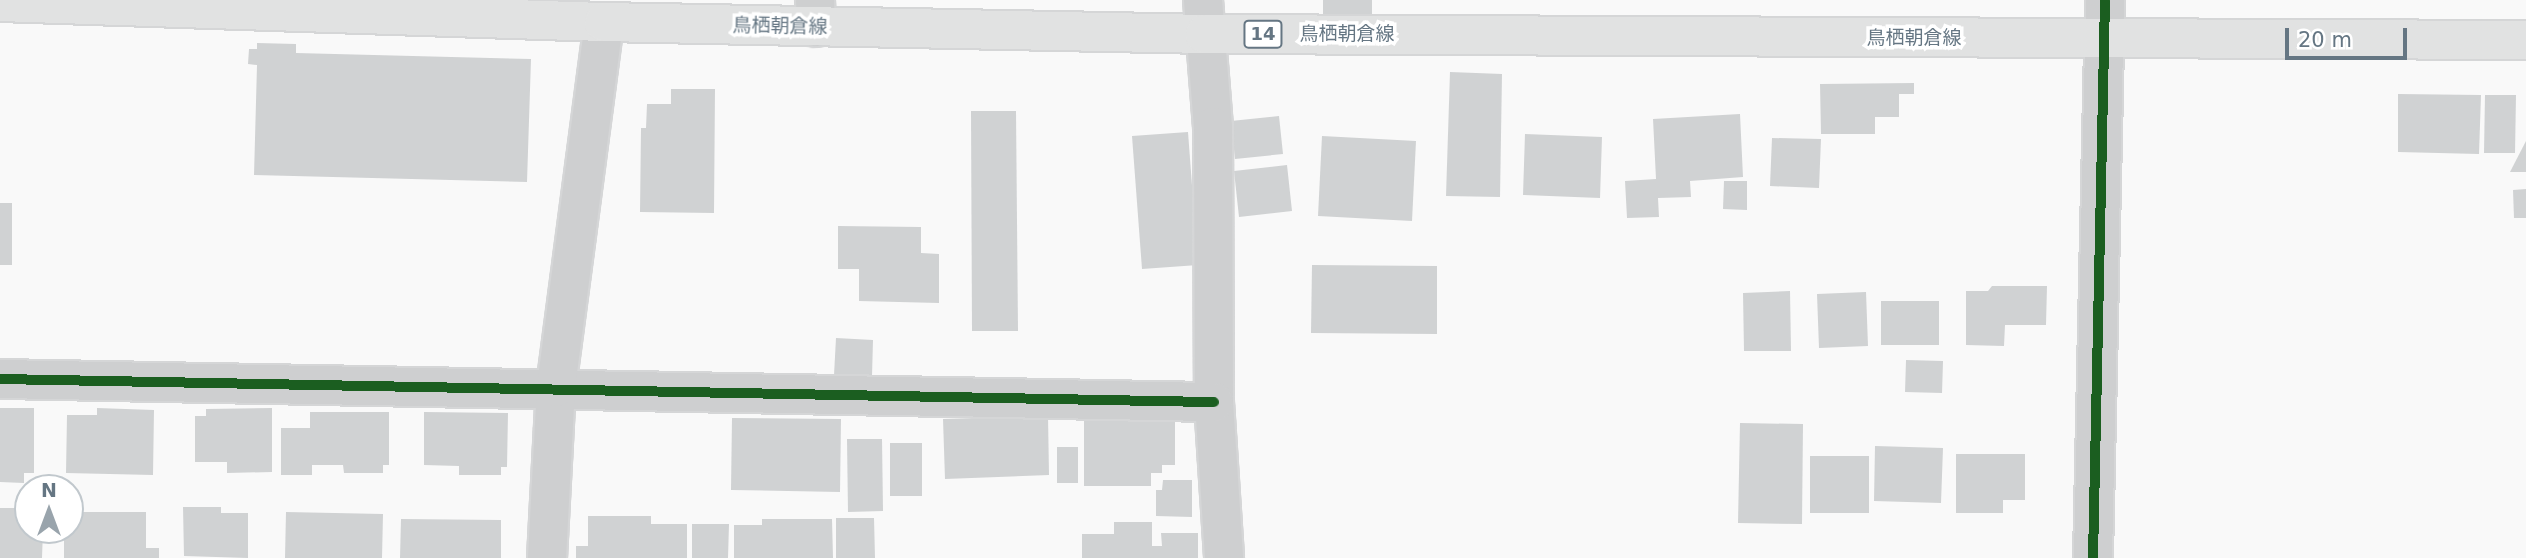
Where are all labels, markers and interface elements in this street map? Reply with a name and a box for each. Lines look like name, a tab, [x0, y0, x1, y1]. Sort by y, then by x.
street label: 鳥栖朝倉線	[732, 14, 828, 38]
scale bar	[2288, 14, 2410, 58]
road number: 14	[1242, 19, 1284, 48]
street label: 鳥栖朝倉線	[1300, 23, 1394, 45]
street label: 鳥栖朝倉線	[1867, 27, 1961, 49]
text: 20 m	[2298, 28, 2352, 52]
north arrow	[14, 474, 84, 544]
text: N	[41, 479, 57, 501]

